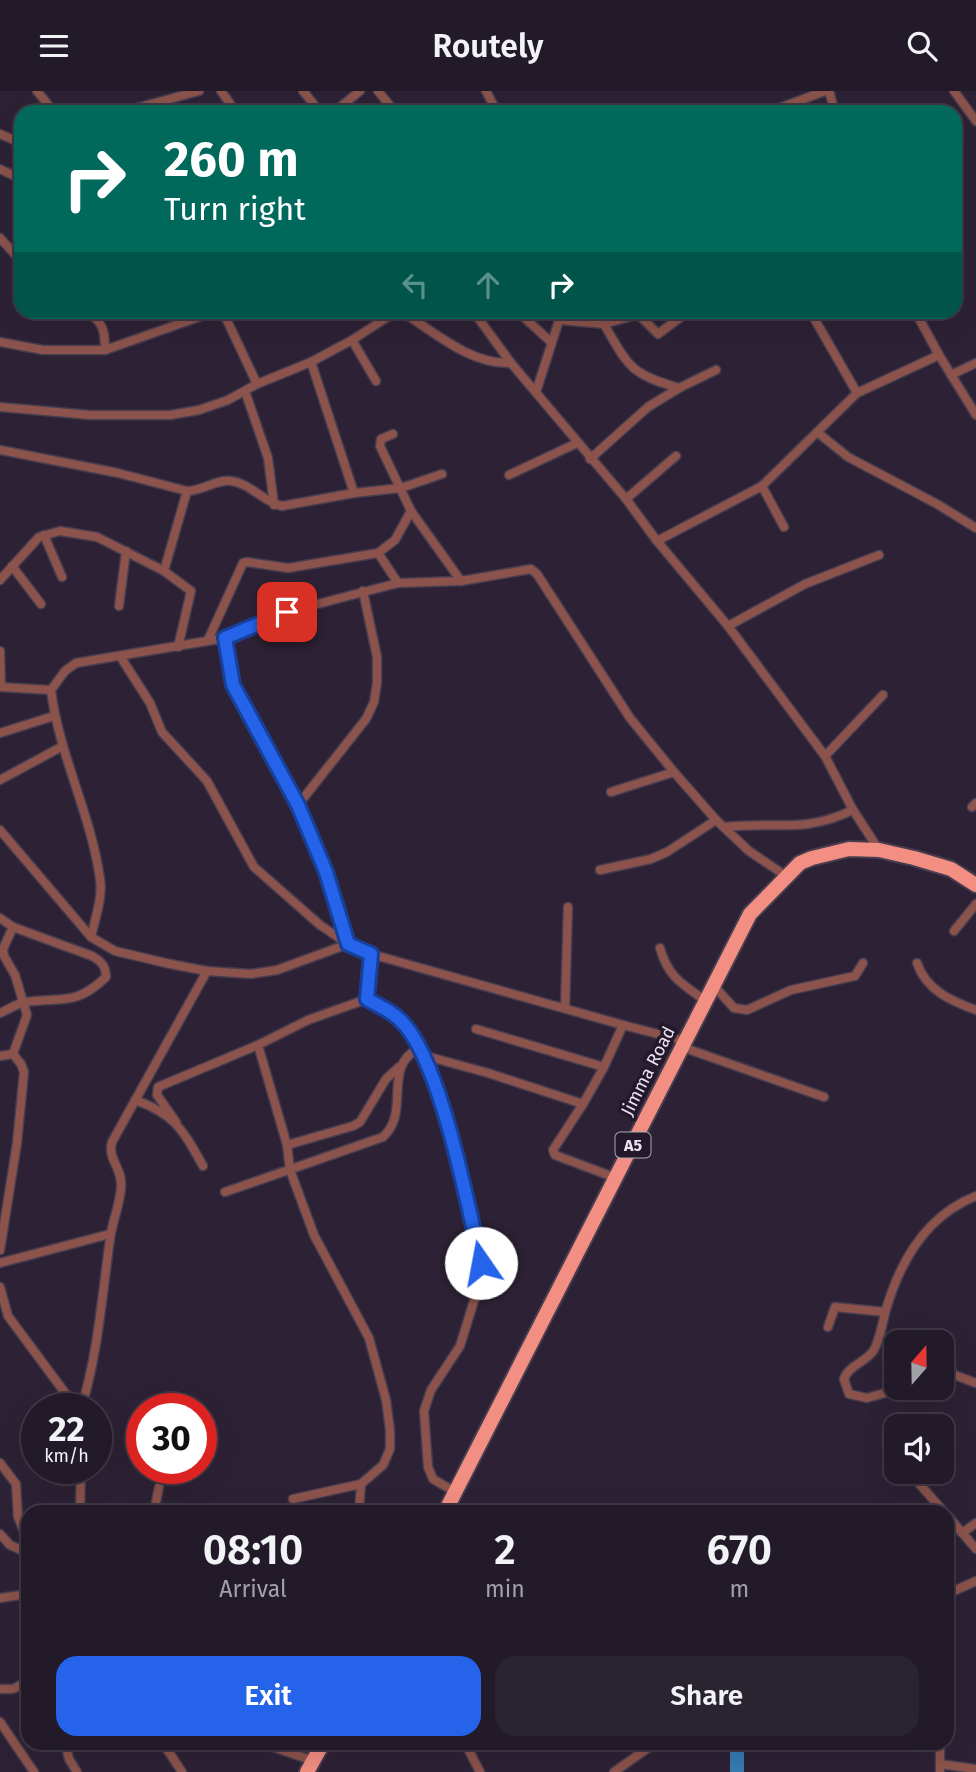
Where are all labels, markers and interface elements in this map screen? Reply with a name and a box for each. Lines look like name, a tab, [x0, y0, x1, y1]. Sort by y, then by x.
icon: menu	[35, 27, 73, 65]
text: Routely	[432, 27, 544, 65]
icon: search	[903, 27, 941, 65]
text: 260 m	[164, 130, 299, 189]
icon: right	[49, 133, 140, 224]
text: Turn right	[164, 190, 306, 228]
icon: left	[396, 266, 434, 304]
icon: ahead	[469, 266, 507, 304]
icon: right	[542, 266, 580, 304]
pin	[257, 582, 317, 642]
icon: arrive	[268, 593, 306, 631]
street label: Jimma Road	[616, 1023, 680, 1119]
road number: A5	[616, 1133, 650, 1157]
position arrow	[444, 1226, 518, 1300]
north arrow	[884, 1330, 954, 1400]
map controls	[884, 1330, 954, 1484]
speed limit sign: 30	[126, 1393, 217, 1484]
text: 22	[48, 1408, 85, 1450]
button: sound	[884, 1414, 954, 1484]
text: km/h	[44, 1445, 89, 1467]
text: 08:10	[203, 1525, 303, 1575]
text: 2	[494, 1525, 516, 1575]
text: 670	[707, 1525, 772, 1575]
text: Arrival	[219, 1575, 287, 1603]
text: min	[485, 1575, 525, 1603]
text: m	[730, 1575, 749, 1603]
button: Exit	[56, 1656, 481, 1736]
button: Share	[495, 1656, 919, 1736]

